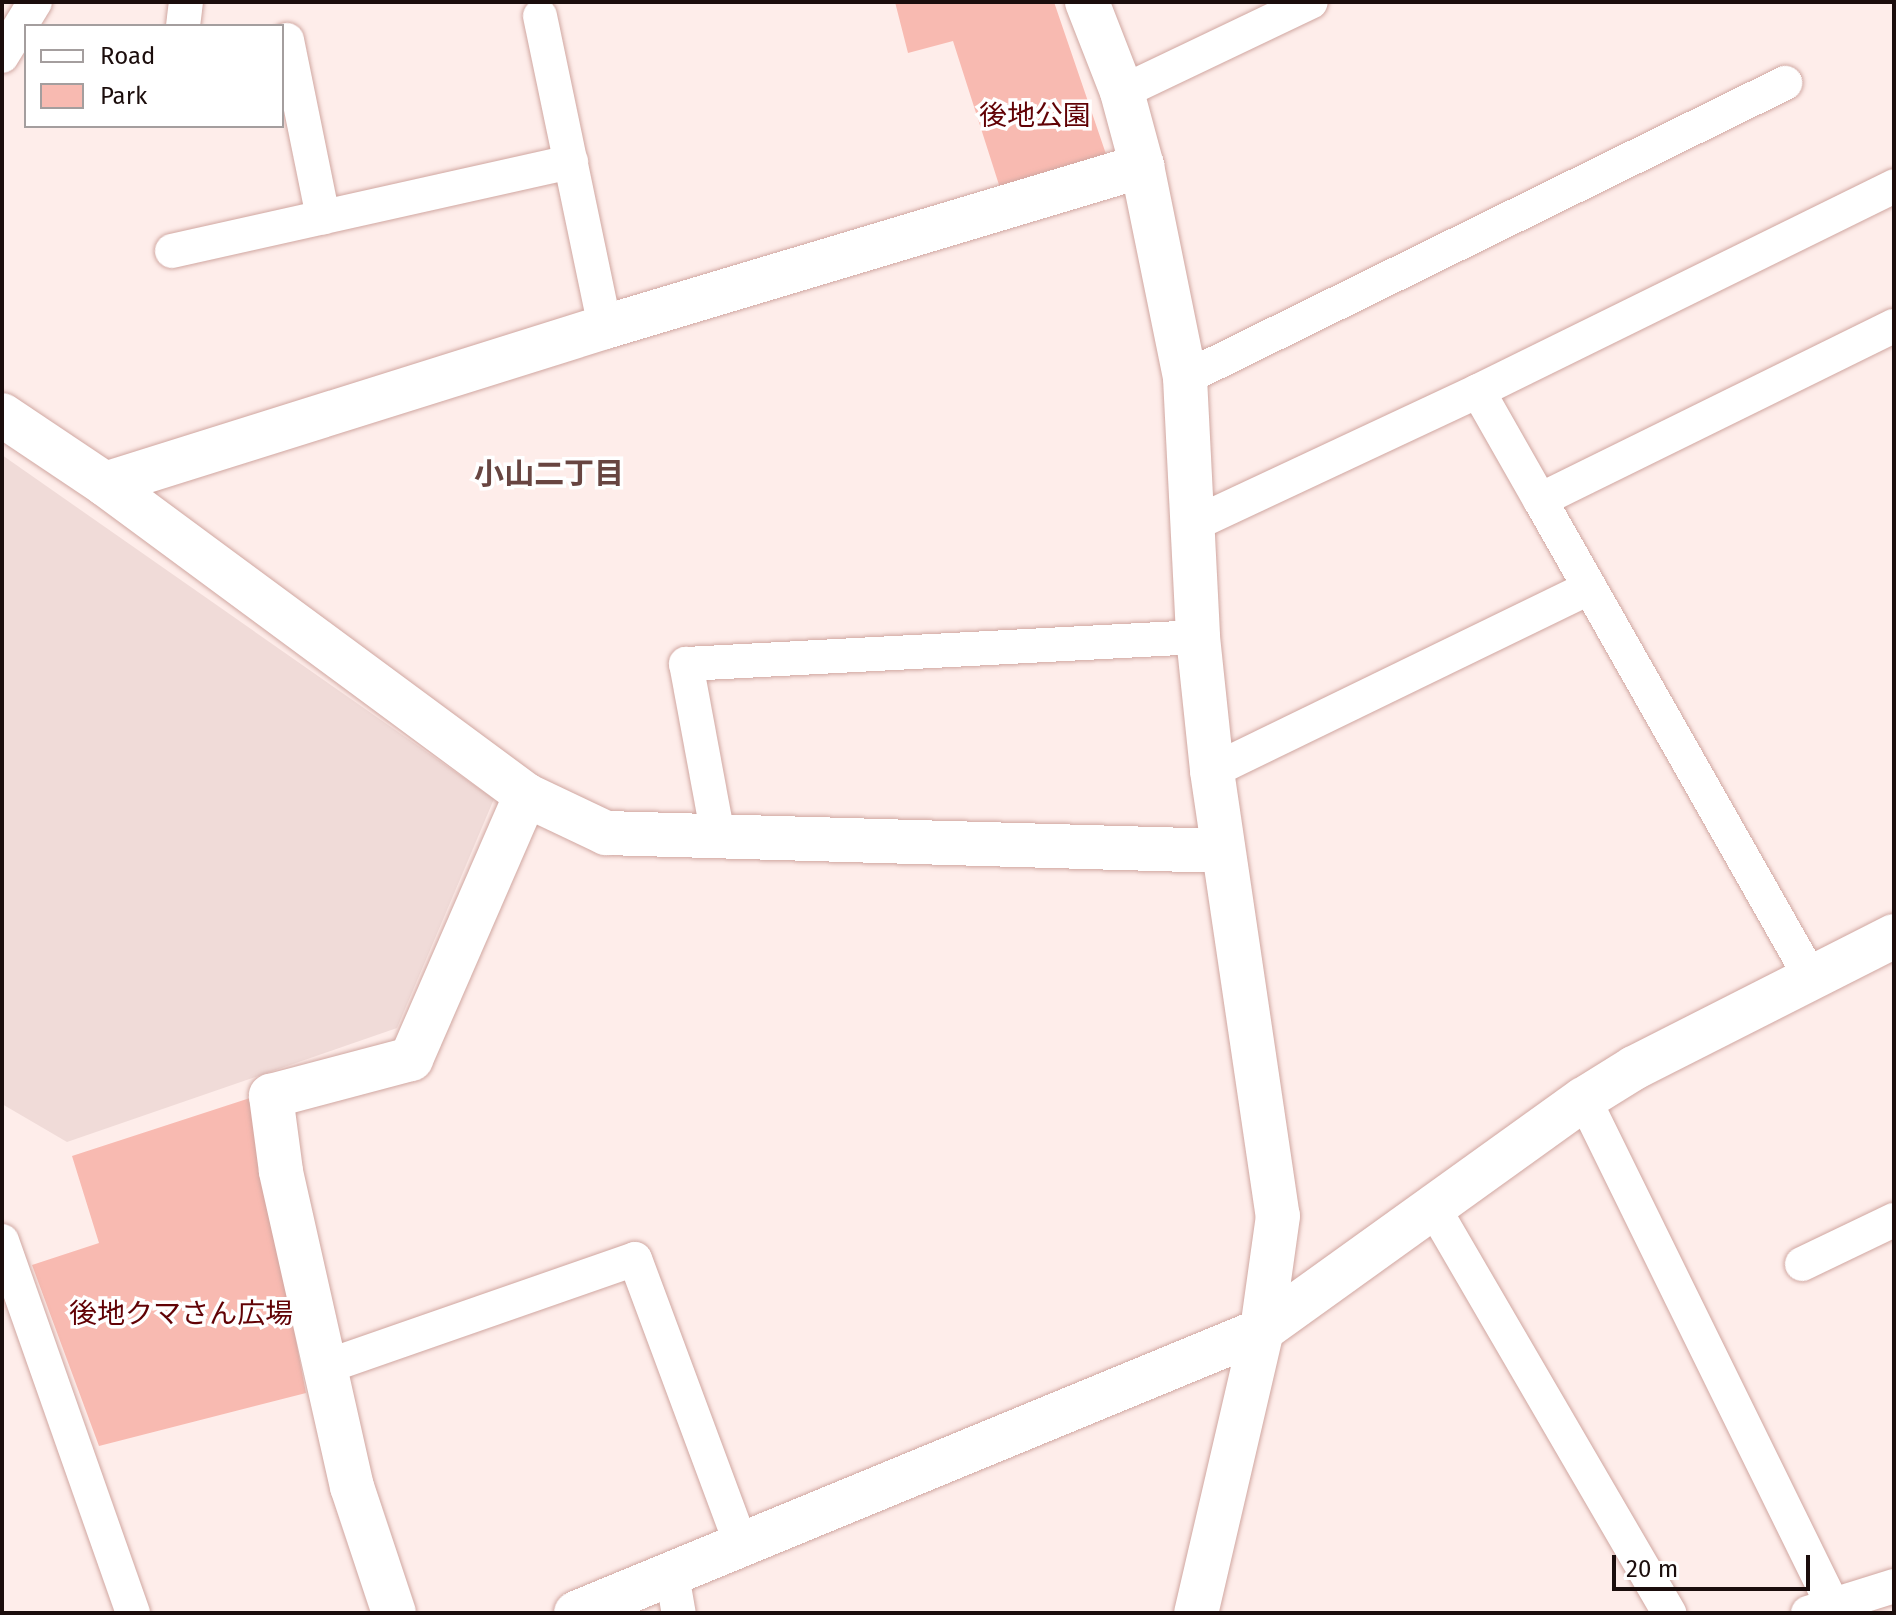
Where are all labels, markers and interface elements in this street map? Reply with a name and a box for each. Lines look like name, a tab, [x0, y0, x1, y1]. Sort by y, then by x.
legend	[24, 24, 284, 128]
text: Road	[100, 42, 155, 70]
text: Park	[100, 82, 147, 110]
park label: 後地公園	[979, 99, 1091, 133]
district label: 小山二丁目	[474, 456, 624, 492]
park label: 後地クマさん広場	[69, 1297, 293, 1331]
scale bar	[1616, 1539, 1814, 1589]
text: 20 m	[1626, 1555, 1678, 1583]

